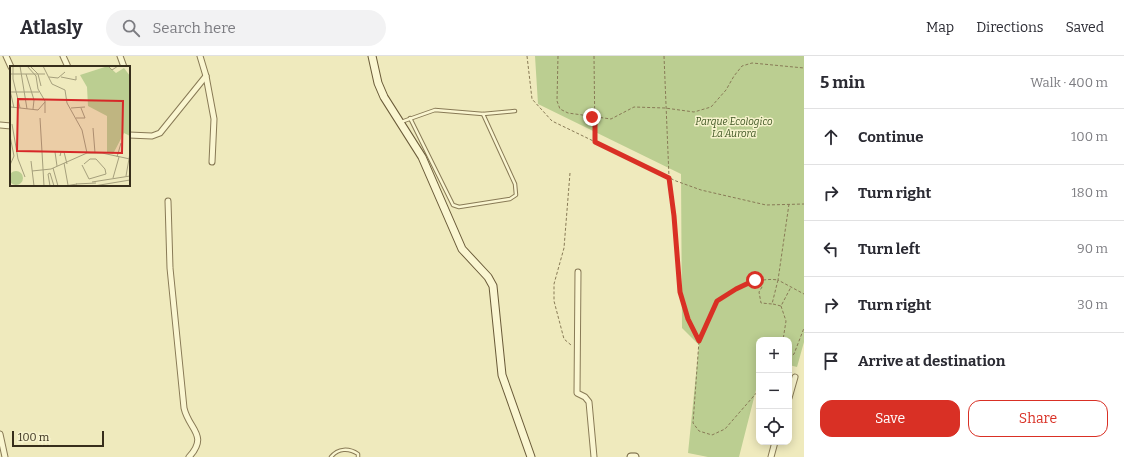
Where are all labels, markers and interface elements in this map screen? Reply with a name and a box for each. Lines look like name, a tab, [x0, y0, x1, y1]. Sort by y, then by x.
search box	[106, 10, 386, 46]
text: Atlasly	[20, 16, 82, 39]
icon: search	[120, 17, 142, 39]
text: Search here	[152, 19, 236, 37]
text: Map	[926, 19, 954, 36]
text: Directions	[976, 19, 1044, 36]
text: Saved	[1066, 19, 1104, 36]
inset map	[10, 66, 130, 186]
text: 5 min	[820, 72, 865, 93]
text: Walk · 400 m	[1030, 75, 1108, 90]
route end	[583, 108, 601, 126]
park label: Parque Ecologico La Aurora	[695, 116, 773, 140]
icon: ahead	[820, 126, 842, 148]
text: Continue	[858, 128, 924, 146]
text: 100 m	[1071, 129, 1108, 144]
icon: right	[820, 182, 842, 204]
text: Turn right	[858, 184, 931, 202]
text: 180 m	[1072, 185, 1108, 200]
icon: left	[820, 238, 842, 260]
text: Turn left	[858, 240, 920, 258]
text: 90 m	[1077, 241, 1108, 256]
route start	[746, 271, 764, 289]
icon: right	[820, 294, 842, 316]
text: Turn right	[858, 296, 931, 314]
text: 30 m	[1077, 297, 1108, 312]
map controls	[756, 337, 792, 445]
button: +	[756, 337, 792, 373]
icon: arrive	[820, 350, 842, 372]
text: Arrive at destination	[858, 352, 1005, 370]
button: −	[756, 373, 792, 409]
button: Save	[820, 400, 960, 437]
button: Share	[968, 400, 1108, 437]
button: locate	[756, 409, 792, 445]
scale bar	[12, 429, 104, 448]
text: 100 m	[18, 431, 49, 444]

